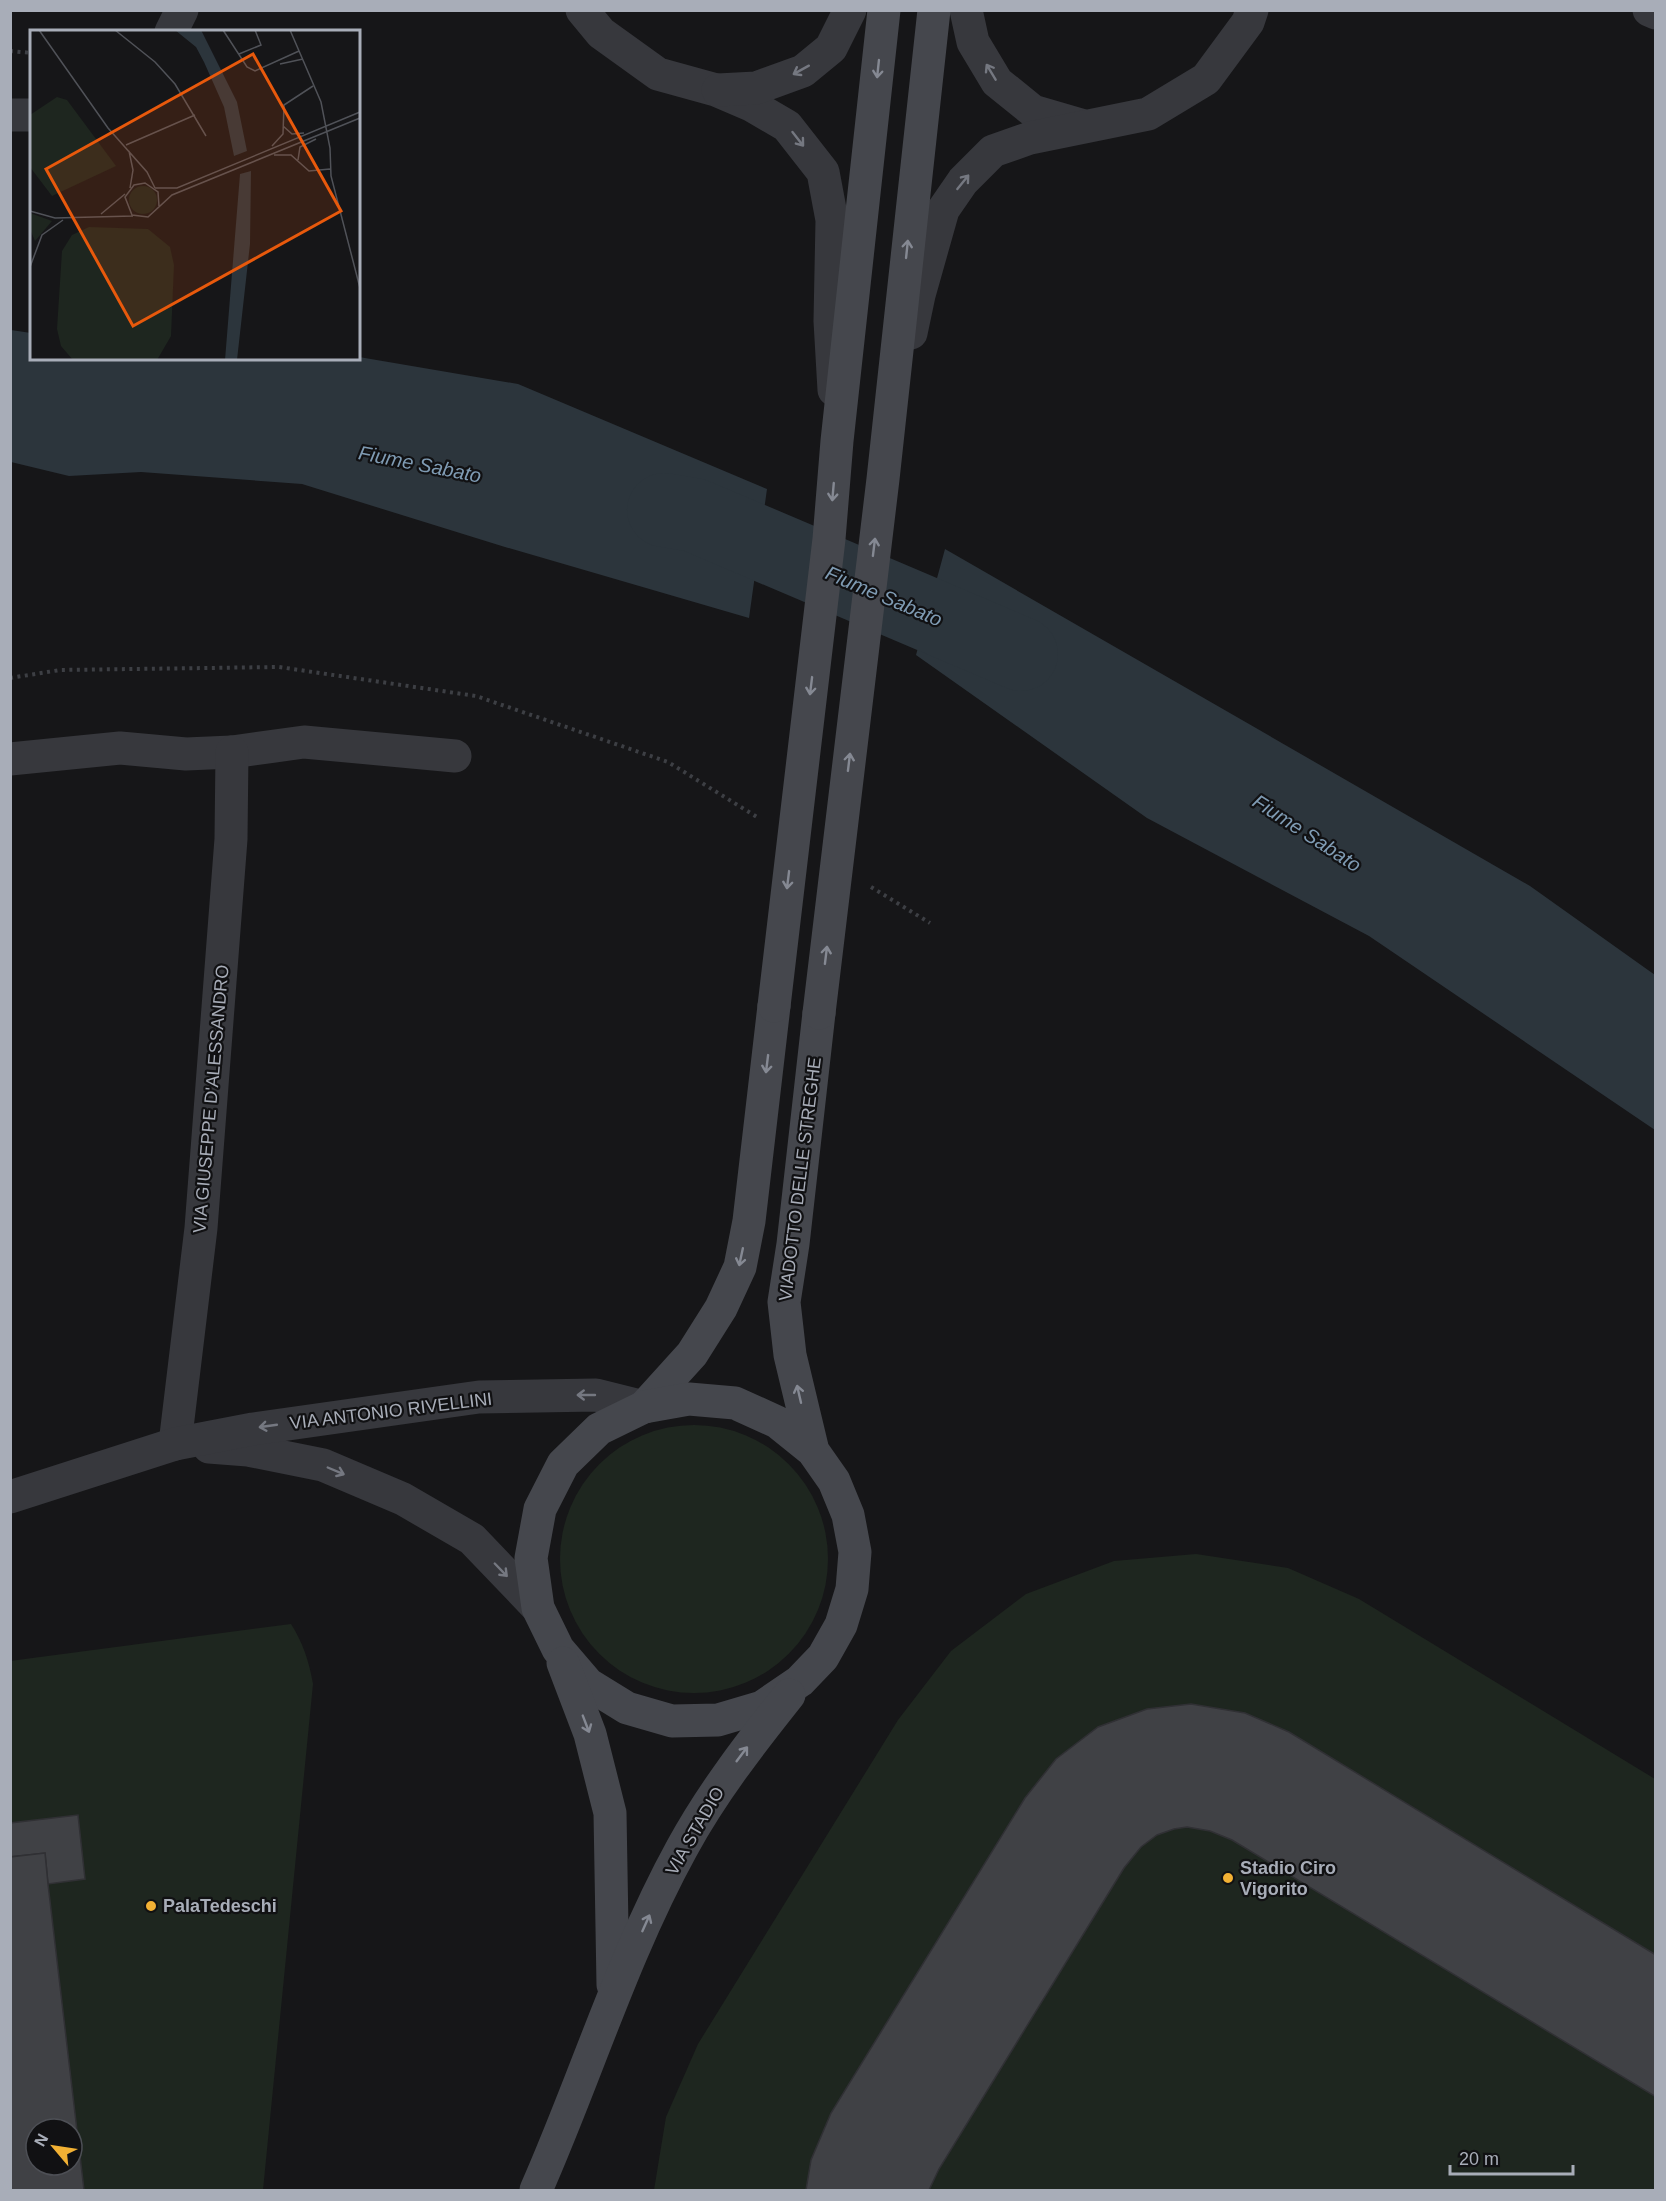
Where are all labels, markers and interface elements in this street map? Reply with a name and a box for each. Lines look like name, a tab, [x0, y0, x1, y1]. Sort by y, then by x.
inset map	[30, 30, 360, 360]
one-way arrow	[872, 58, 883, 78]
one-way arrow	[793, 64, 810, 76]
one-way arrow	[985, 64, 997, 81]
one-way arrow	[791, 131, 804, 147]
one-way arrow	[957, 174, 970, 190]
one-way arrow	[902, 239, 913, 259]
water label: Fiume Sabato	[357, 441, 483, 487]
one-way arrow	[827, 482, 838, 502]
one-way arrow	[869, 538, 880, 557]
water label: Fiume Sabato	[822, 562, 946, 630]
one-way arrow	[805, 676, 816, 695]
one-way arrow	[844, 752, 855, 772]
water label: Fiume Sabato	[1249, 790, 1365, 876]
one-way arrow	[782, 869, 793, 889]
one-way arrow	[820, 946, 831, 966]
street label: VIA GIUSEPPE D'ALESSANDRO	[189, 964, 233, 1234]
one-way arrow	[762, 1054, 773, 1074]
street label: VIADOTTO DELLE STREGHE	[775, 1056, 825, 1302]
one-way arrow	[735, 1247, 746, 1267]
one-way arrow	[793, 1385, 805, 1404]
street label: VIA ANTONIO RIVELLINI	[289, 1389, 493, 1433]
one-way arrow	[577, 1389, 597, 1401]
one-way arrow	[258, 1421, 278, 1432]
one-way arrow	[326, 1465, 344, 1477]
one-way arrow	[494, 1562, 508, 1577]
one-way arrow	[581, 1714, 592, 1733]
one-way arrow	[736, 1747, 749, 1763]
street label: VIA STADIO	[662, 1783, 728, 1879]
place label: Stadio Ciro Vigorito	[1240, 1858, 1336, 1899]
marker: Stadio Ciro Vigorito	[1221, 1871, 1235, 1885]
place label: PalaTedeschi	[163, 1896, 277, 1916]
marker: PalaTedeschi	[144, 1899, 158, 1913]
one-way arrow	[640, 1915, 652, 1933]
north arrow	[24, 2117, 84, 2177]
text: N	[31, 2131, 52, 2149]
scale bar	[1450, 2138, 1573, 2176]
text: 20 m	[1459, 2149, 1499, 2169]

